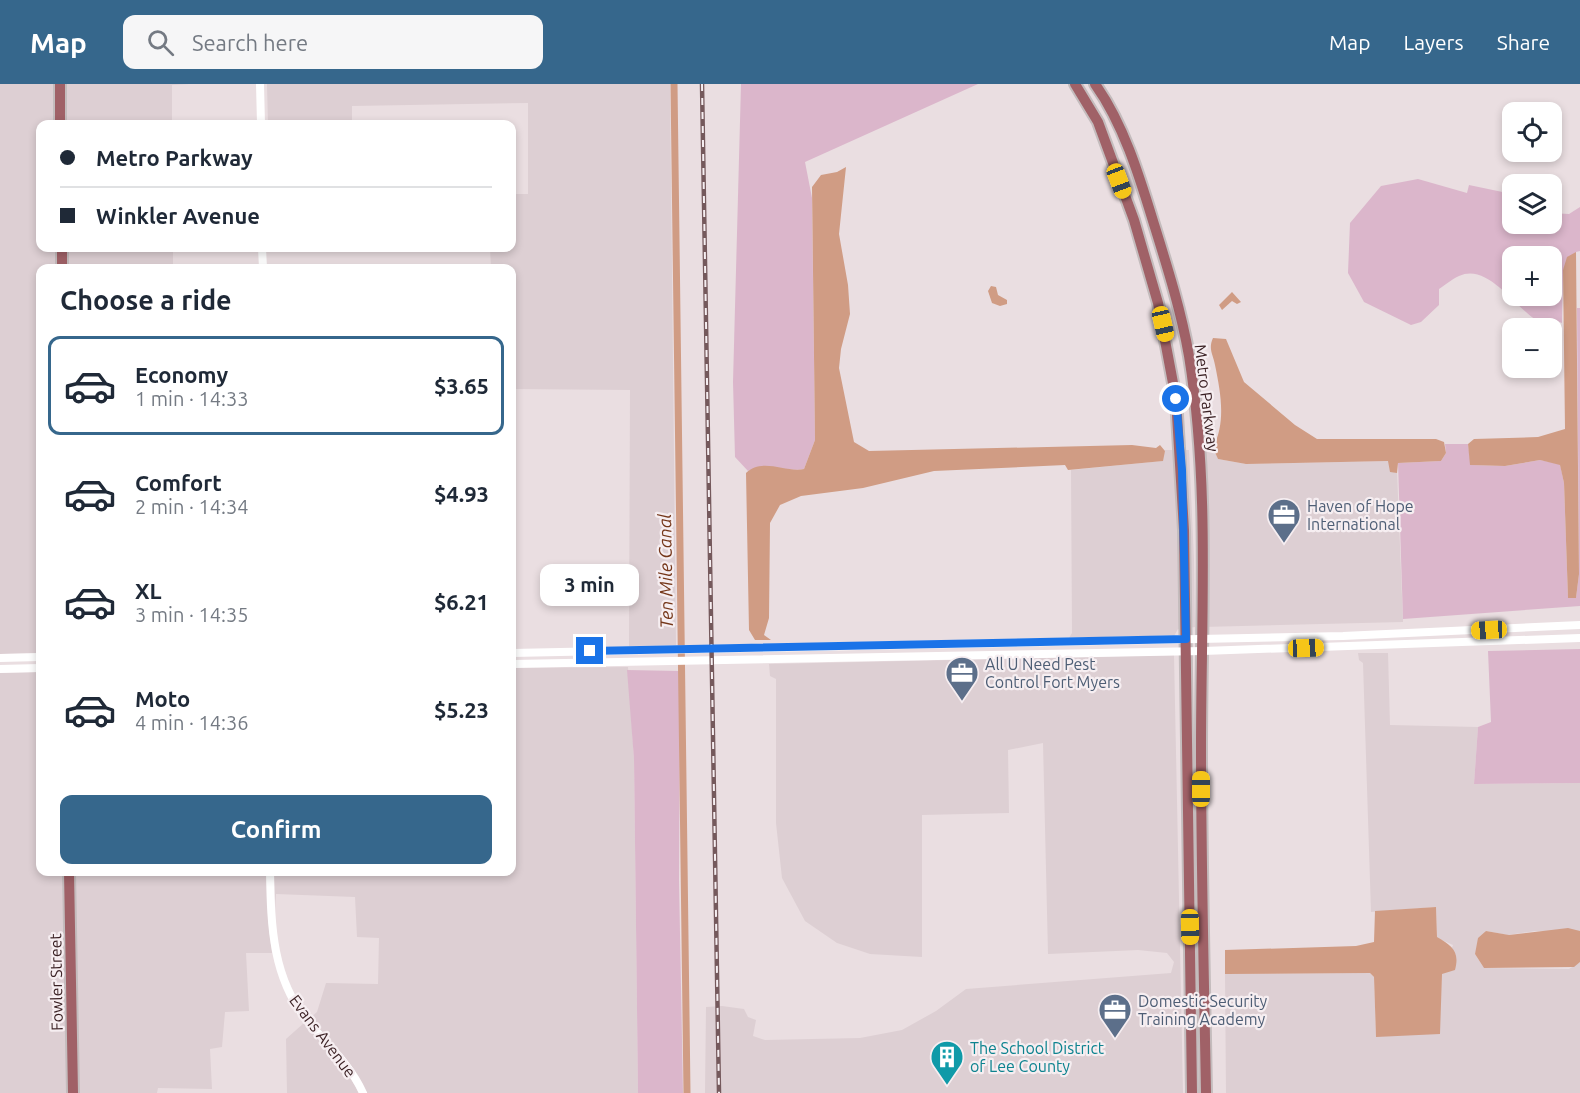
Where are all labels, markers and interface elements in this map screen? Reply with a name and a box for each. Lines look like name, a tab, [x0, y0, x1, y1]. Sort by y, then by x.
search box	[123, 15, 543, 69]
icon: search	[144, 26, 177, 59]
text: Map	[30, 27, 87, 58]
text: Search here	[192, 30, 308, 55]
text: Map	[1329, 30, 1370, 54]
text: Layers	[1403, 30, 1464, 54]
text: Share	[1497, 30, 1550, 54]
map controls	[1502, 102, 1562, 378]
button: locate	[1502, 102, 1562, 162]
text: Metro Parkway	[96, 145, 253, 170]
car	[1104, 161, 1134, 201]
button: layers	[1502, 174, 1562, 234]
text: Winkler Avenue	[96, 203, 260, 228]
button: +	[1502, 246, 1562, 306]
text: Choose a ride	[60, 285, 232, 315]
car	[1150, 304, 1176, 344]
button: −	[1502, 318, 1562, 378]
street label: Metro Parkway	[1191, 343, 1223, 453]
icon: car	[63, 359, 117, 413]
text: Economy	[135, 362, 228, 387]
text: $3.65	[434, 373, 489, 398]
route start	[1162, 385, 1189, 412]
text: 1 min · 14:33	[135, 387, 249, 410]
icon: car	[63, 467, 117, 521]
text: Comfort	[135, 470, 222, 495]
text: $4.93	[434, 481, 489, 506]
text: 2 min · 14:34	[135, 495, 249, 518]
office icon: Haven of Hope International	[1266, 497, 1302, 544]
place label: Haven of Hope International	[1307, 497, 1414, 533]
water label: Ten Mile Canal	[654, 513, 676, 629]
callout: 3 min	[540, 564, 640, 606]
text: 3 min	[564, 573, 615, 596]
icon: car	[63, 575, 117, 629]
text: XL	[135, 578, 162, 603]
text: $6.21	[434, 589, 489, 614]
text: 3 min · 14:35	[135, 603, 249, 626]
car	[1471, 620, 1507, 640]
route end	[576, 637, 603, 664]
car	[1288, 638, 1324, 658]
office icon: All U Need Pest Control Fort Myers	[944, 655, 980, 702]
place label: All U Need Pest Control Fort Myers	[985, 655, 1120, 691]
icon: car	[63, 683, 117, 737]
text: Moto	[135, 686, 190, 711]
text: $5.23	[434, 697, 489, 722]
text: 4 min · 14:36	[135, 711, 249, 734]
car	[1192, 771, 1210, 807]
button: Confirm	[60, 795, 492, 864]
car	[1181, 909, 1199, 945]
street label: Fowler Street	[46, 932, 66, 1031]
street label: Evans Avenue	[286, 991, 360, 1081]
office icon: Domestic Security Training Academy	[1097, 992, 1133, 1039]
place label: Domestic Security Training Academy	[1138, 992, 1268, 1028]
building icon: The School District of Lee County	[929, 1039, 965, 1086]
place label: The School District of Lee County	[970, 1039, 1105, 1075]

